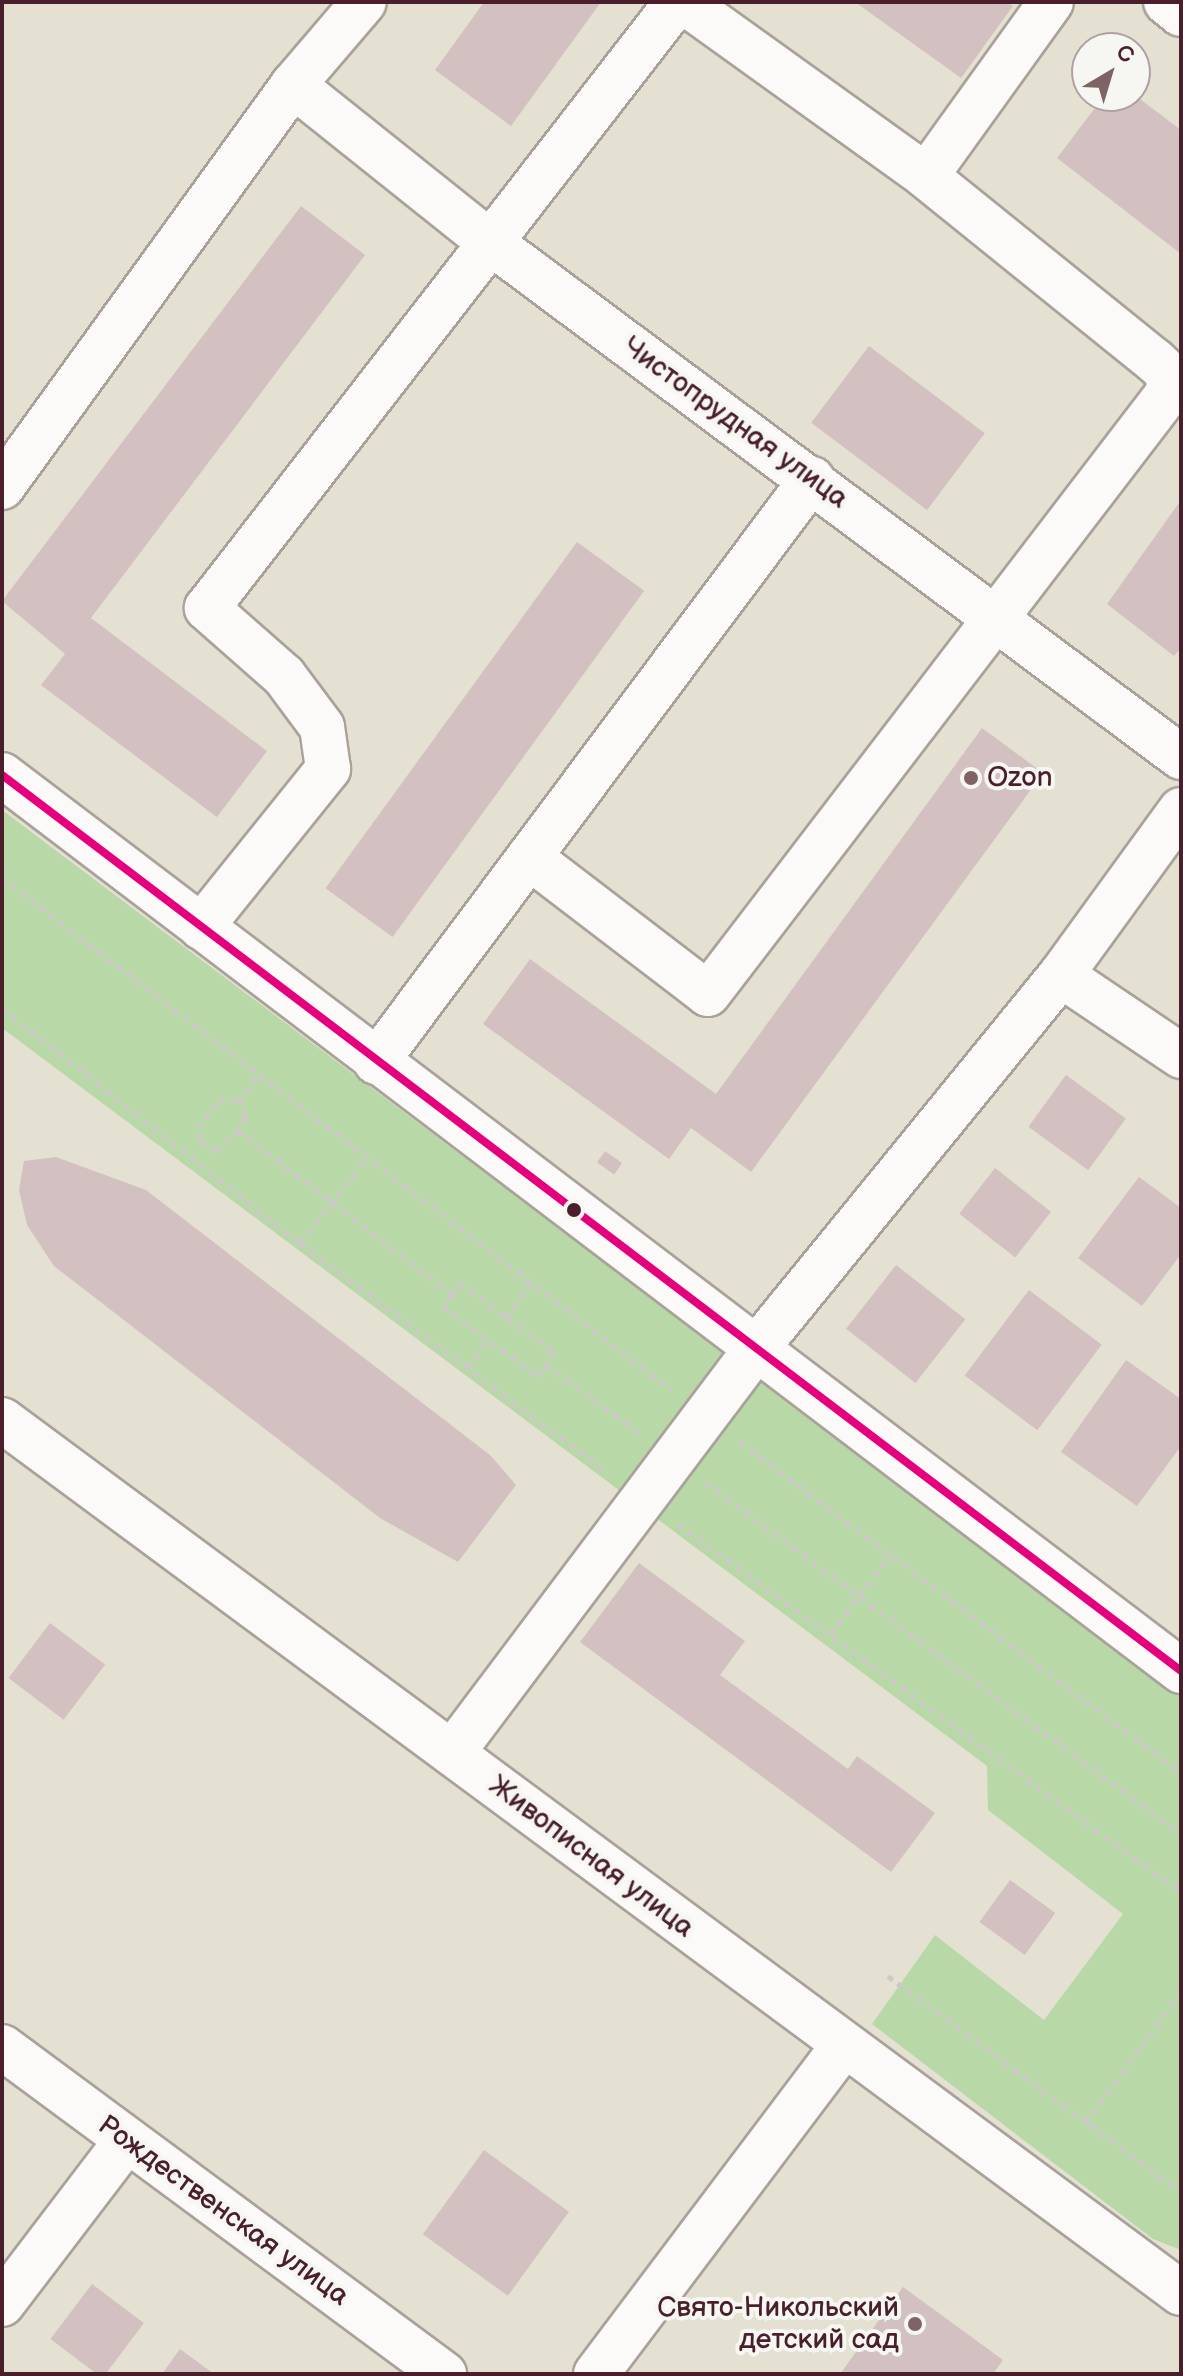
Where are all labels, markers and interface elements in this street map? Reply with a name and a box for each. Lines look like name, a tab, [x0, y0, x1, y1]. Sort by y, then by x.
north arrow	[1071, 32, 1151, 112]
text: С	[1111, 39, 1139, 70]
street label: Чистопрудная улица	[616, 330, 854, 516]
place label: Ozon	[987, 761, 1053, 795]
marker: Ozon	[962, 769, 980, 787]
unlabelled marker	[566, 1202, 582, 1218]
street label: Живописная улица	[482, 1769, 700, 1945]
street label: Рождественская улица	[91, 2109, 355, 2313]
place label: Свято-Никольский детский сад	[657, 2291, 899, 2357]
marker: Свято-Никольский детский сад	[906, 2315, 924, 2333]

